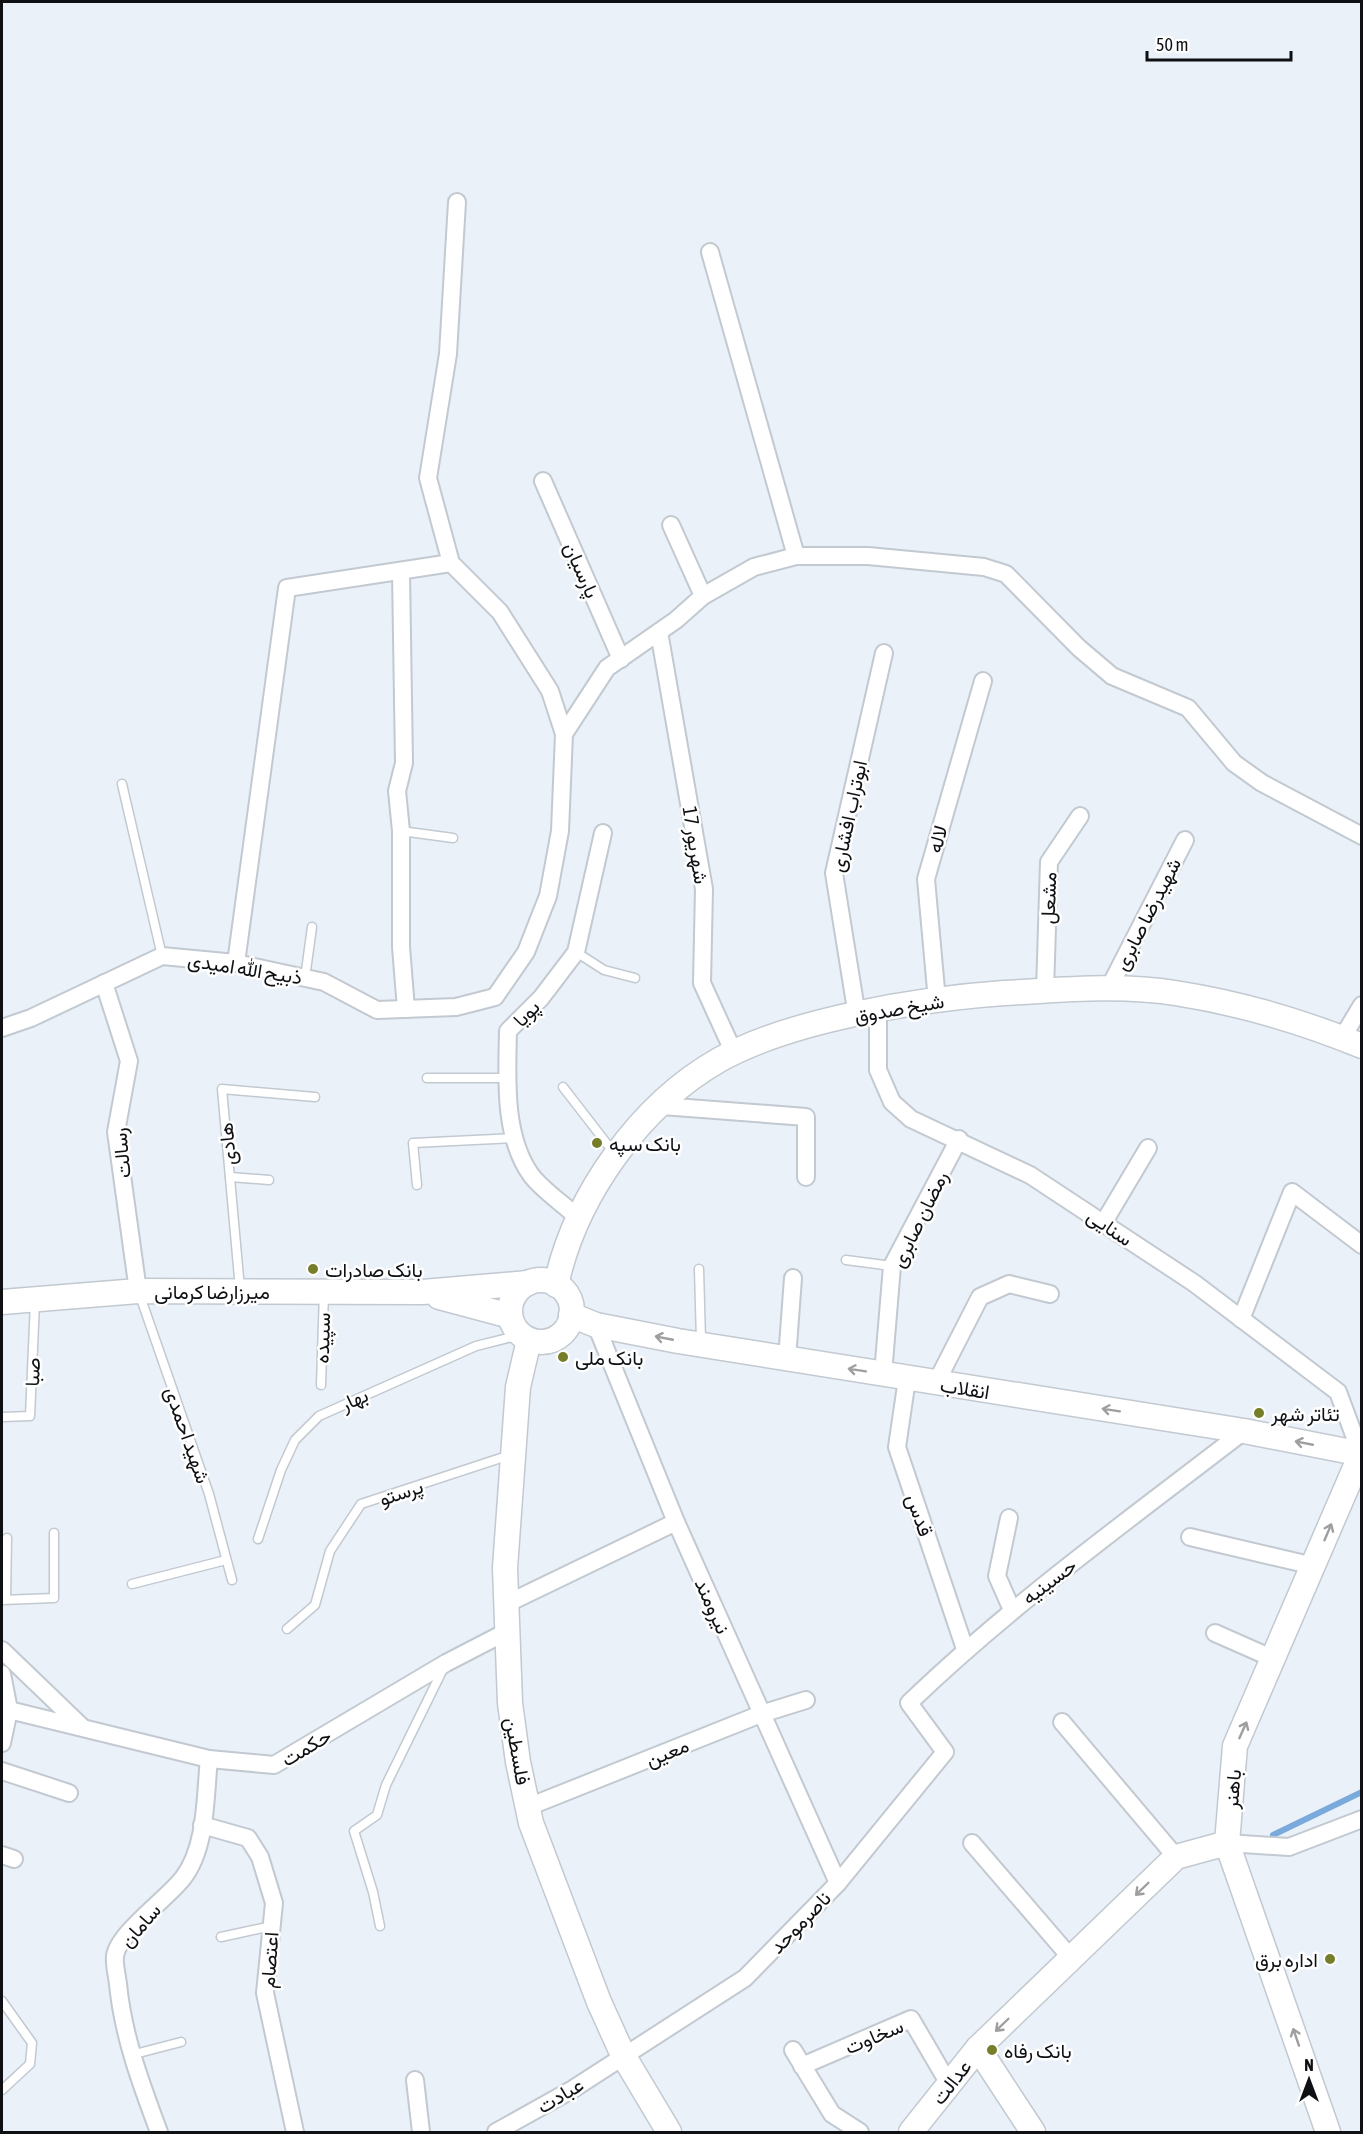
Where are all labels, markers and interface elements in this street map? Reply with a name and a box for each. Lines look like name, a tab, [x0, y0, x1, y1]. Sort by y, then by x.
scale bar	[1147, 24, 1291, 62]
text: 50 m	[1156, 34, 1188, 55]
street label: پارسیان	[557, 539, 604, 603]
street label: ابوتراب افشاری	[825, 758, 873, 874]
street label: 17 شهریور	[677, 805, 713, 886]
street label: لاله	[922, 823, 952, 855]
street label: شهیدرضا صابری	[1109, 854, 1187, 975]
street label: مشعل	[1036, 871, 1061, 925]
street label: ذبیح الله امیدی	[186, 948, 304, 991]
street label: شیخ صدوق	[852, 989, 946, 1030]
street label: پویا	[508, 995, 546, 1033]
street label: هادی	[214, 1122, 241, 1166]
street label: رسالت	[107, 1127, 137, 1179]
place label: بانک سپه	[609, 1132, 681, 1158]
marker: بانک سپه	[590, 1136, 604, 1150]
street label: رمضان صابری	[886, 1167, 954, 1272]
street label: سنایی	[1082, 1204, 1137, 1251]
place label: بانک صادرات	[325, 1258, 423, 1283]
marker: بانک صادرات	[306, 1262, 320, 1276]
street label: میرزارضا کرمانی	[154, 1280, 270, 1305]
street label: سپیده	[310, 1312, 337, 1364]
one-way arrow	[655, 1332, 674, 1343]
place label: بانک ملی	[575, 1346, 643, 1370]
marker: بانک ملی	[556, 1350, 570, 1364]
street label: صبا	[20, 1357, 45, 1387]
one-way arrow	[847, 1364, 867, 1375]
street label: انقلاب	[938, 1373, 991, 1404]
street label: بهار	[336, 1383, 372, 1418]
street label: شهید احمدی	[159, 1384, 215, 1487]
place label: تئاتر شهر	[1270, 1402, 1340, 1427]
one-way arrow	[1102, 1405, 1122, 1416]
marker: تئاتر شهر	[1252, 1406, 1266, 1420]
one-way arrow	[1294, 1437, 1314, 1448]
street label: پرستو	[376, 1474, 427, 1513]
street label: قدس	[901, 1491, 938, 1540]
one-way arrow	[1323, 1523, 1334, 1541]
street label: حسینیه	[1017, 1553, 1081, 1610]
street label: نیرومند	[689, 1575, 735, 1638]
street label: فلسطین	[500, 1715, 535, 1787]
one-way arrow	[1238, 1721, 1249, 1739]
street label: حکمت	[277, 1723, 335, 1771]
street label: معین	[642, 1733, 692, 1772]
street label: باهنر	[1219, 1768, 1247, 1811]
one-way arrow	[1134, 1882, 1149, 1897]
street label: ناصرموحد	[765, 1886, 837, 1959]
street label: سامان	[115, 1898, 165, 1952]
street label: اعتصام	[256, 1931, 284, 1989]
place label: اداره برق	[1255, 1948, 1318, 1973]
marker: اداره برق	[1323, 1952, 1337, 1966]
street label: سخاوت	[841, 2013, 907, 2060]
one-way arrow	[994, 2018, 1009, 2032]
one-way arrow	[1289, 2029, 1300, 2047]
place label: بانک رفاه	[1004, 2039, 1072, 2064]
marker: بانک رفاه	[985, 2043, 999, 2057]
north arrow	[1279, 2050, 1339, 2110]
street label: عدالت	[927, 2055, 975, 2109]
text: N	[1304, 2056, 1314, 2074]
street label: عبادت	[533, 2072, 588, 2119]

